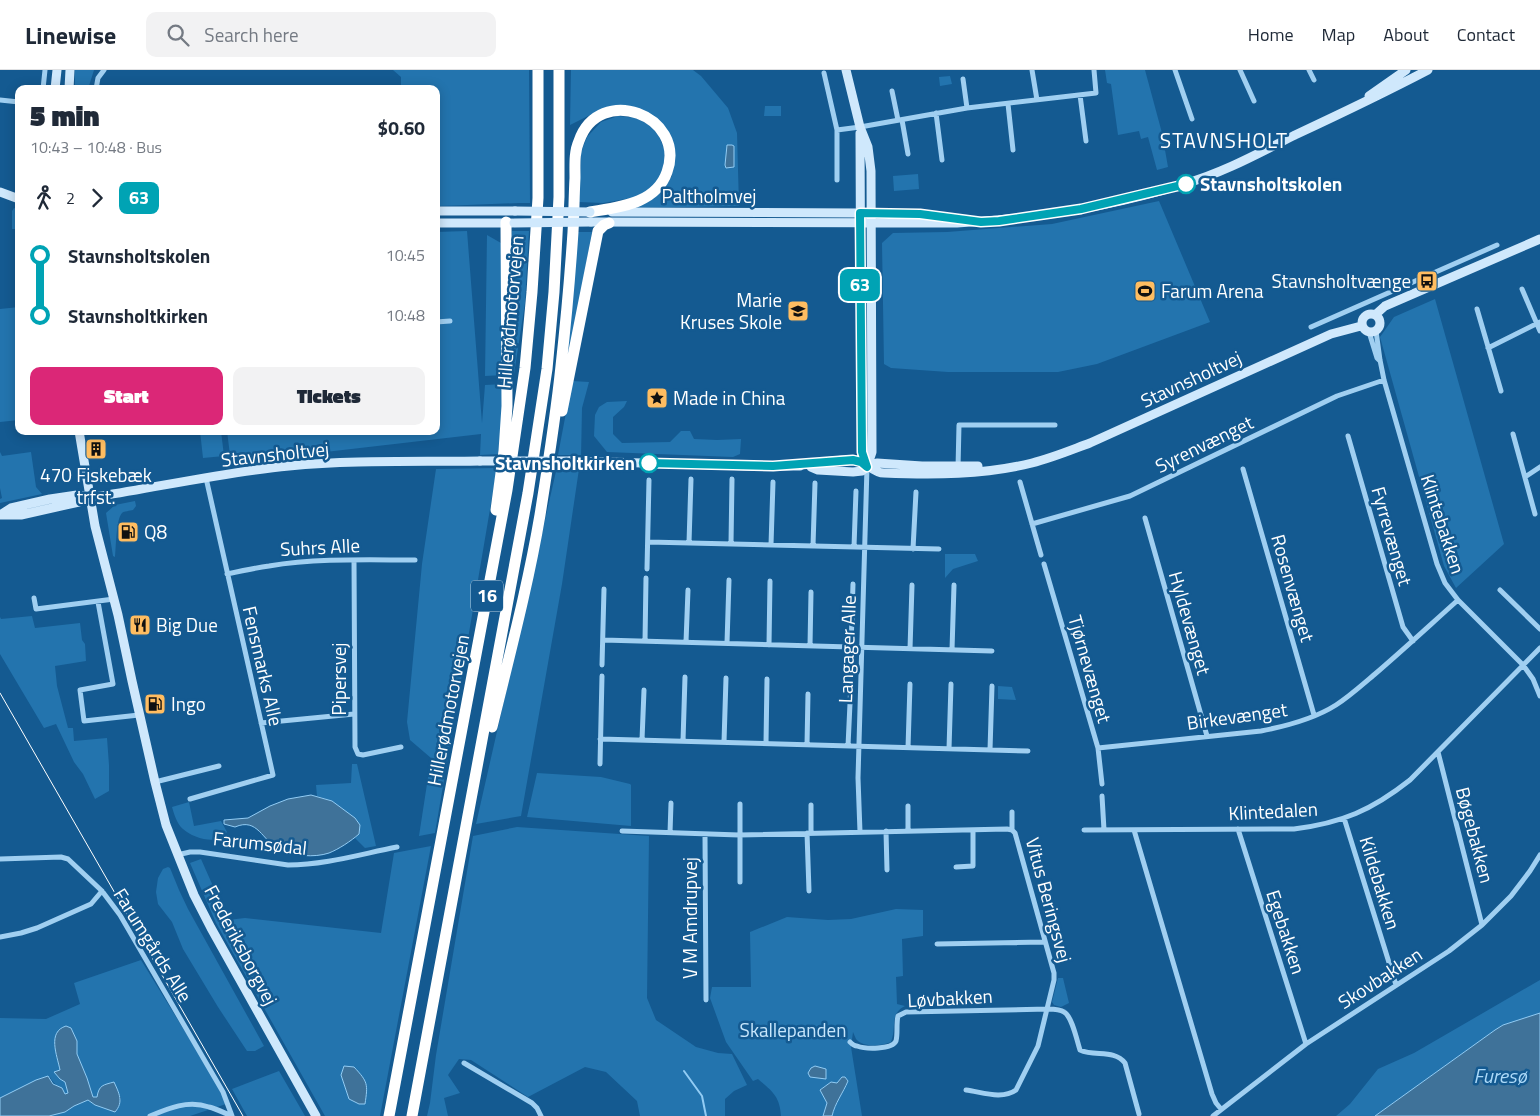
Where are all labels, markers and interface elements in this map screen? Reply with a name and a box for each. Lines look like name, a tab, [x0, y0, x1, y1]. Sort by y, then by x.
search box	[146, 12, 496, 57]
text: Linewise	[25, 17, 116, 53]
text: Search here	[204, 20, 299, 49]
icon: search	[164, 21, 192, 49]
text: Home	[1248, 21, 1294, 48]
text: Map	[1322, 21, 1355, 48]
text: About	[1383, 21, 1429, 48]
text: Contact	[1457, 21, 1515, 48]
text: 5 min	[30, 94, 100, 137]
text: $0.60	[378, 113, 425, 142]
district label: STAVNSHOLT	[1160, 124, 1288, 156]
text: 10:43 – 10:48 · Bus	[30, 135, 162, 159]
place label: Stavnsholtskolen	[1200, 169, 1342, 198]
marker: Stavnsholtskolen	[1176, 174, 1196, 194]
street label: Paltholmvej	[662, 181, 756, 210]
icon: walk	[30, 184, 58, 212]
icon: forward	[83, 184, 111, 212]
text: 63	[129, 184, 149, 211]
text: 2	[66, 186, 75, 210]
street label: Hillerødmotorvejen	[488, 234, 531, 390]
text: Stavnsholtskolen	[68, 241, 210, 270]
text: 10:45	[386, 243, 425, 267]
place label: Stavnsholtvænge	[1271, 266, 1411, 295]
line badge: 63	[838, 269, 882, 301]
bus stop icon: Stavnsholtvænge	[1415, 269, 1439, 293]
text: 63	[850, 271, 870, 298]
place label: Farum Arena	[1161, 276, 1264, 305]
sports icon: Farum Arena	[1133, 279, 1157, 303]
place label: Marie Kruses Skole	[680, 285, 782, 336]
school or university icon: Marie Kruses Skole	[786, 299, 810, 323]
text: Stavnsholtkirken	[68, 301, 208, 330]
text: 10:48	[386, 303, 425, 327]
street label: Stavnsholtvej	[1136, 342, 1246, 415]
button: Start	[30, 367, 223, 425]
button: Tickets	[233, 367, 425, 425]
place label: Made in China	[673, 383, 786, 412]
place icon: Made in China	[645, 386, 669, 410]
street label: Syrenvænget	[1150, 407, 1258, 480]
street label: Stavnsholtvej	[220, 433, 330, 474]
building icon: 470 Fiskebæk trfst.	[84, 437, 108, 461]
place label: Stavnsholtkirken	[495, 448, 635, 477]
marker: Stavnsholtkirken	[639, 453, 659, 473]
place label: 470 Fiskebæk trfst.	[40, 460, 152, 511]
street label: Klintebakken	[1414, 470, 1473, 577]
street label: Fyrrevænget	[1365, 483, 1421, 589]
place label: Q8	[144, 517, 168, 546]
fuel station icon: Q8	[116, 520, 140, 544]
street label: Suhrs Alle	[279, 530, 361, 563]
street label: Rosenvænget	[1264, 531, 1323, 645]
street label: Hyldevænget	[1162, 568, 1219, 678]
road number: 16	[471, 581, 503, 612]
street label: Langager Alle	[830, 595, 863, 703]
street label: Fensmarks Alle	[236, 603, 291, 729]
place label: Big Due	[156, 610, 218, 639]
street label: Tjørnevænget	[1061, 612, 1120, 726]
restaurant icon: Big Due	[128, 613, 152, 637]
street label: Hillerødmotorvejen	[419, 632, 476, 788]
street label: Pipersvej	[324, 642, 353, 716]
place label: Ingo	[171, 689, 206, 718]
fuel station icon: Ingo	[143, 692, 167, 716]
street label: Birkevænget	[1185, 694, 1289, 737]
street label: Bøgebakken	[1449, 784, 1502, 886]
street label: Klintedalen	[1228, 794, 1318, 827]
street label: Farumsødal	[212, 823, 308, 862]
street label: Kildebakken	[1353, 833, 1408, 933]
street label: Vitus Beringsvej	[1019, 834, 1080, 966]
street label: V M Amdrupvej	[675, 857, 704, 979]
street label: Frederiksborgvej	[197, 879, 285, 1010]
street label: Farumgårds Alle	[107, 882, 200, 1007]
street label: Egebakken	[1259, 886, 1314, 978]
street label: Skovbakken	[1332, 939, 1428, 1016]
street label: Løvbakken	[907, 981, 993, 1014]
park label: Skallepanden	[740, 1015, 846, 1044]
water label: Furesø	[1473, 1060, 1528, 1091]

